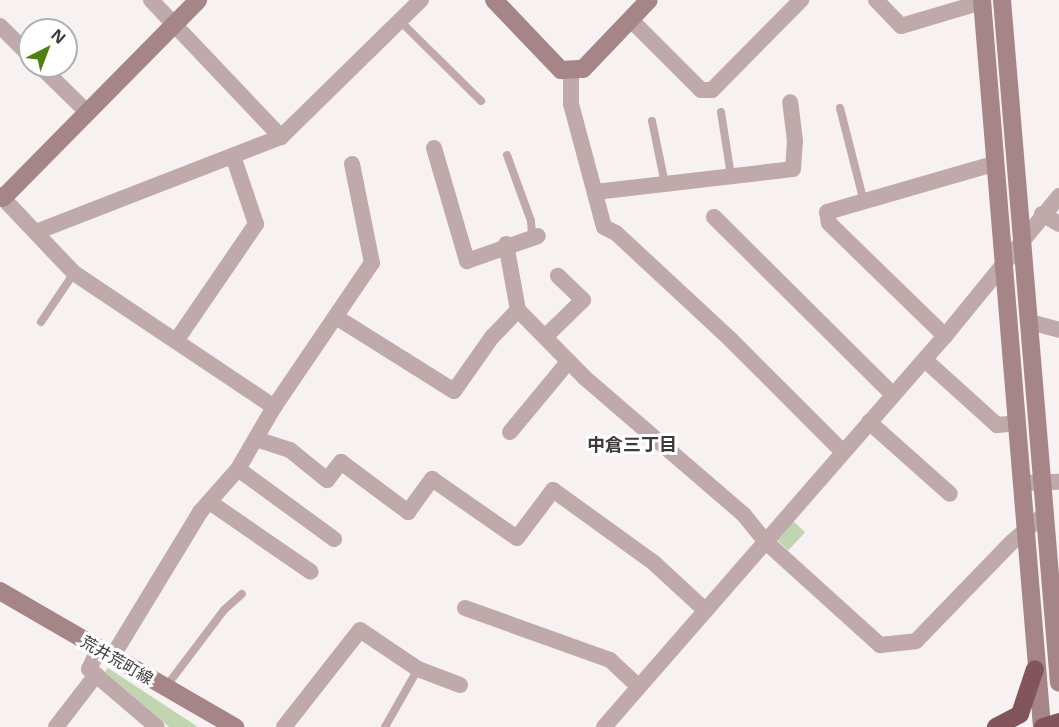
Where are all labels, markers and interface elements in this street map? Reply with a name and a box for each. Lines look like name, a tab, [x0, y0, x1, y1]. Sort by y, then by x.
north arrow	[18, 18, 78, 78]
text: N	[47, 24, 71, 49]
district label: 中倉三丁目	[587, 433, 677, 455]
street label: 荒井荒町線	[78, 632, 156, 688]

